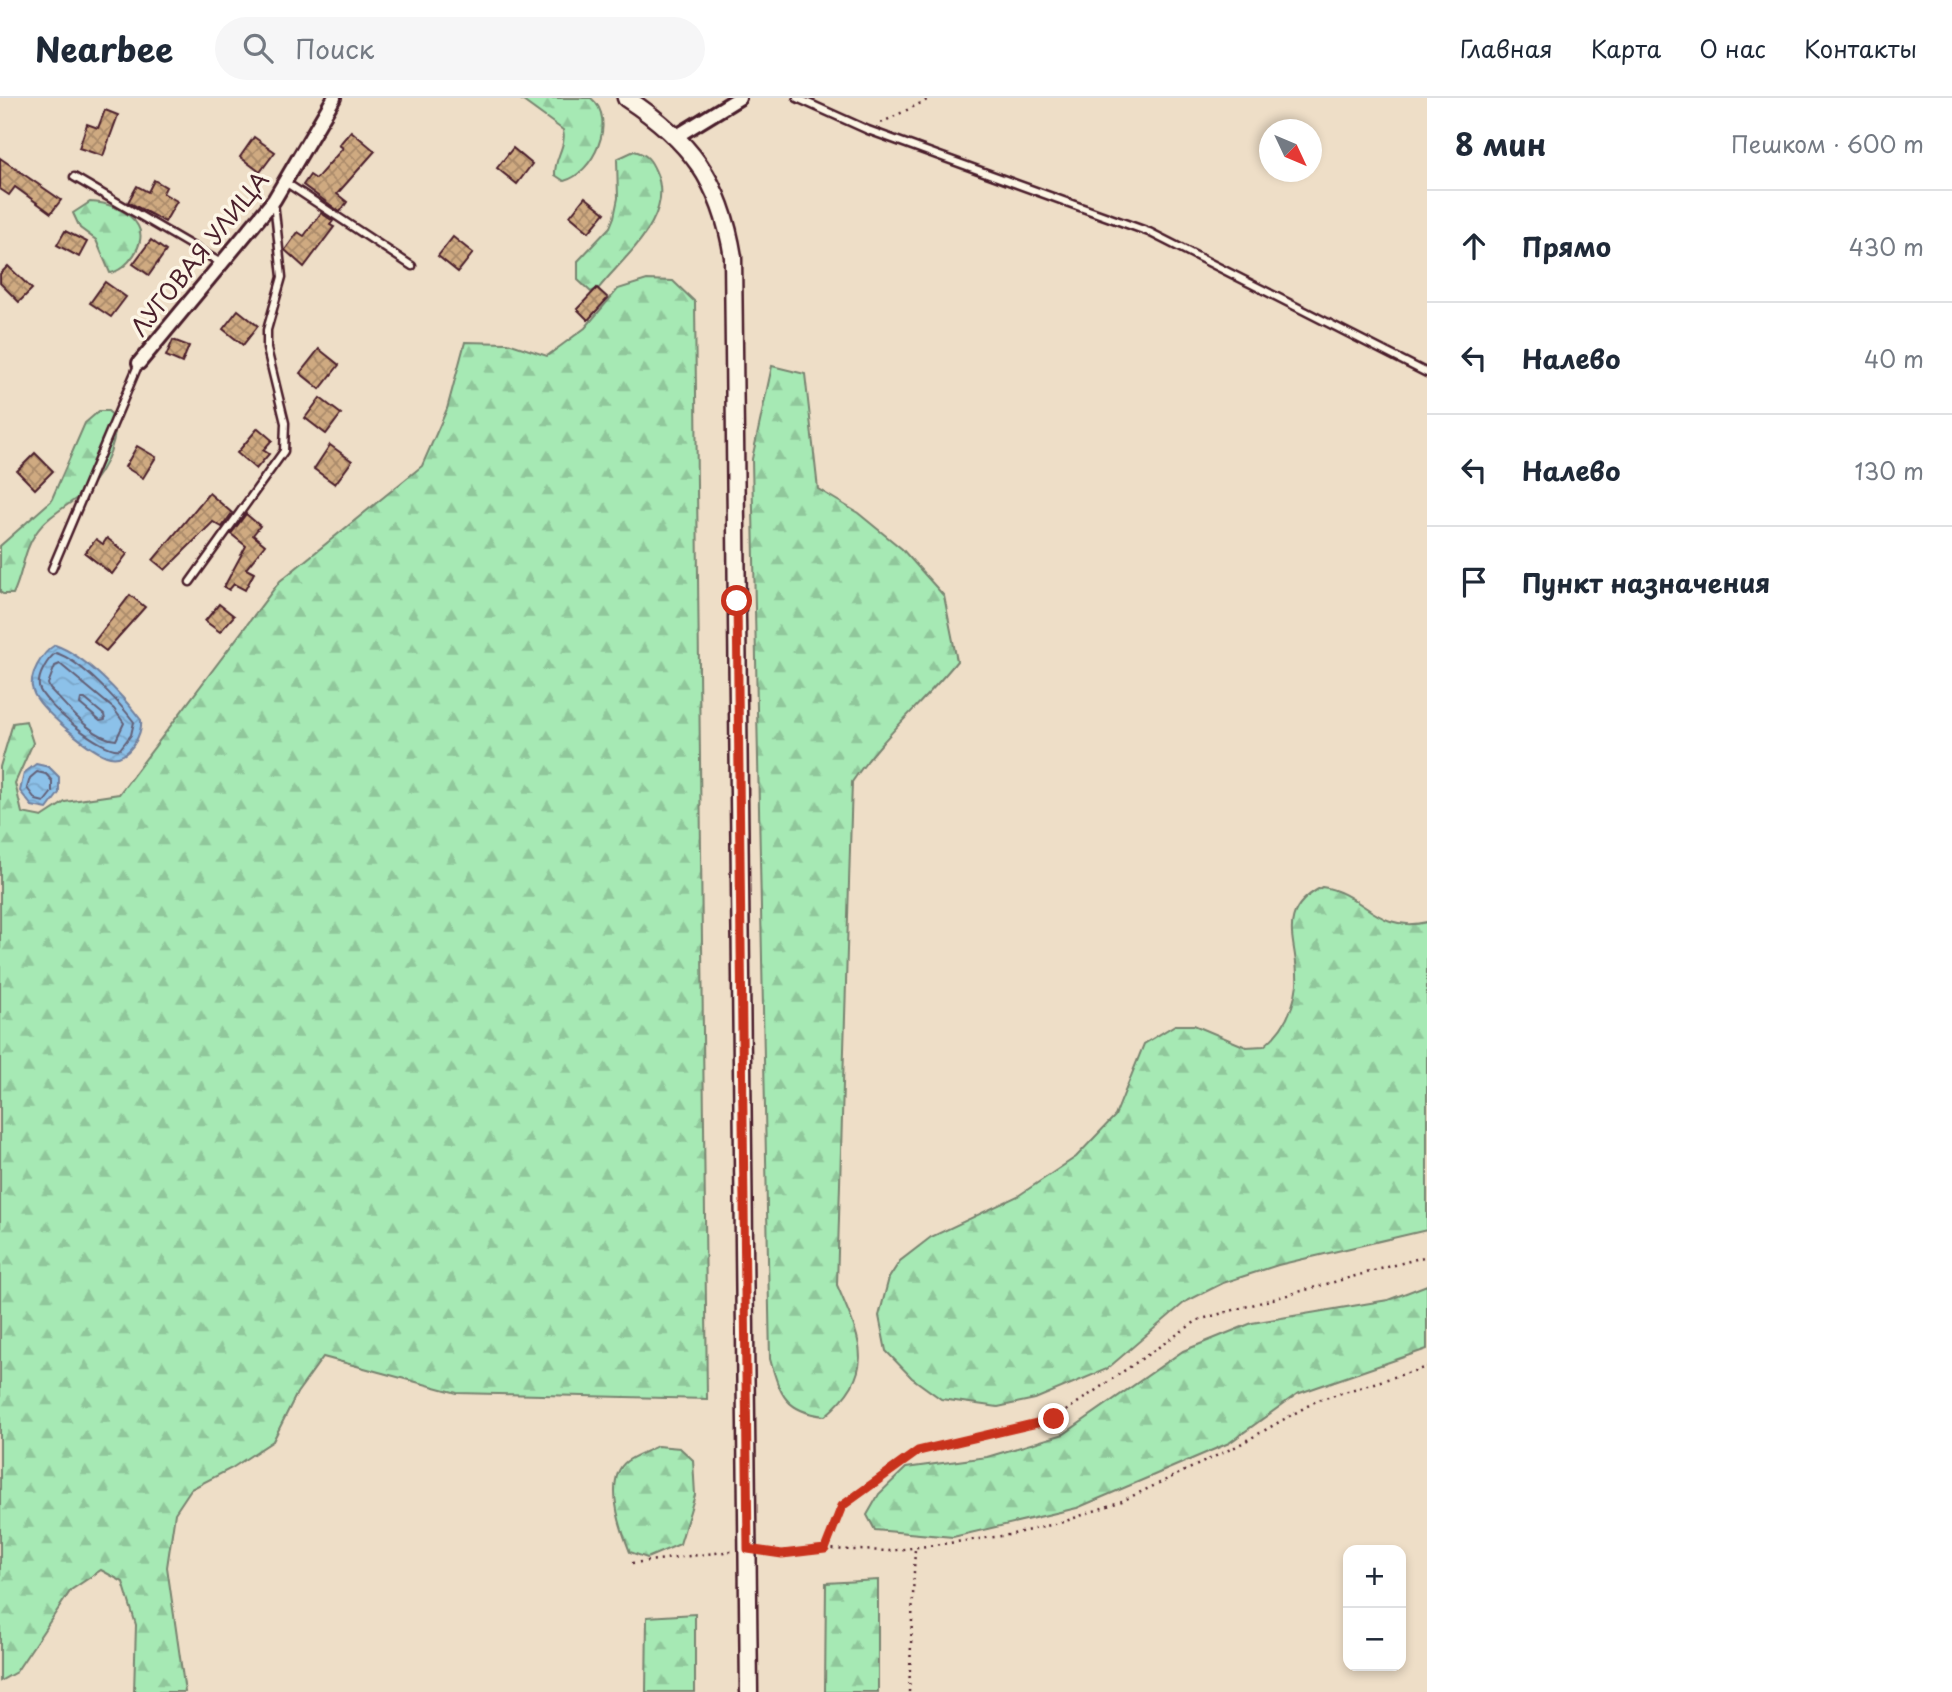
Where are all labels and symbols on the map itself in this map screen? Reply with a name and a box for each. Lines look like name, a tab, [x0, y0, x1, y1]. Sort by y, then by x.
north arrow	[1259, 119, 1322, 182]
street label: ЛУГОВАЯ УЛИЦА	[121, 163, 276, 343]
route start	[721, 585, 752, 616]
route end	[1038, 1403, 1069, 1434]

